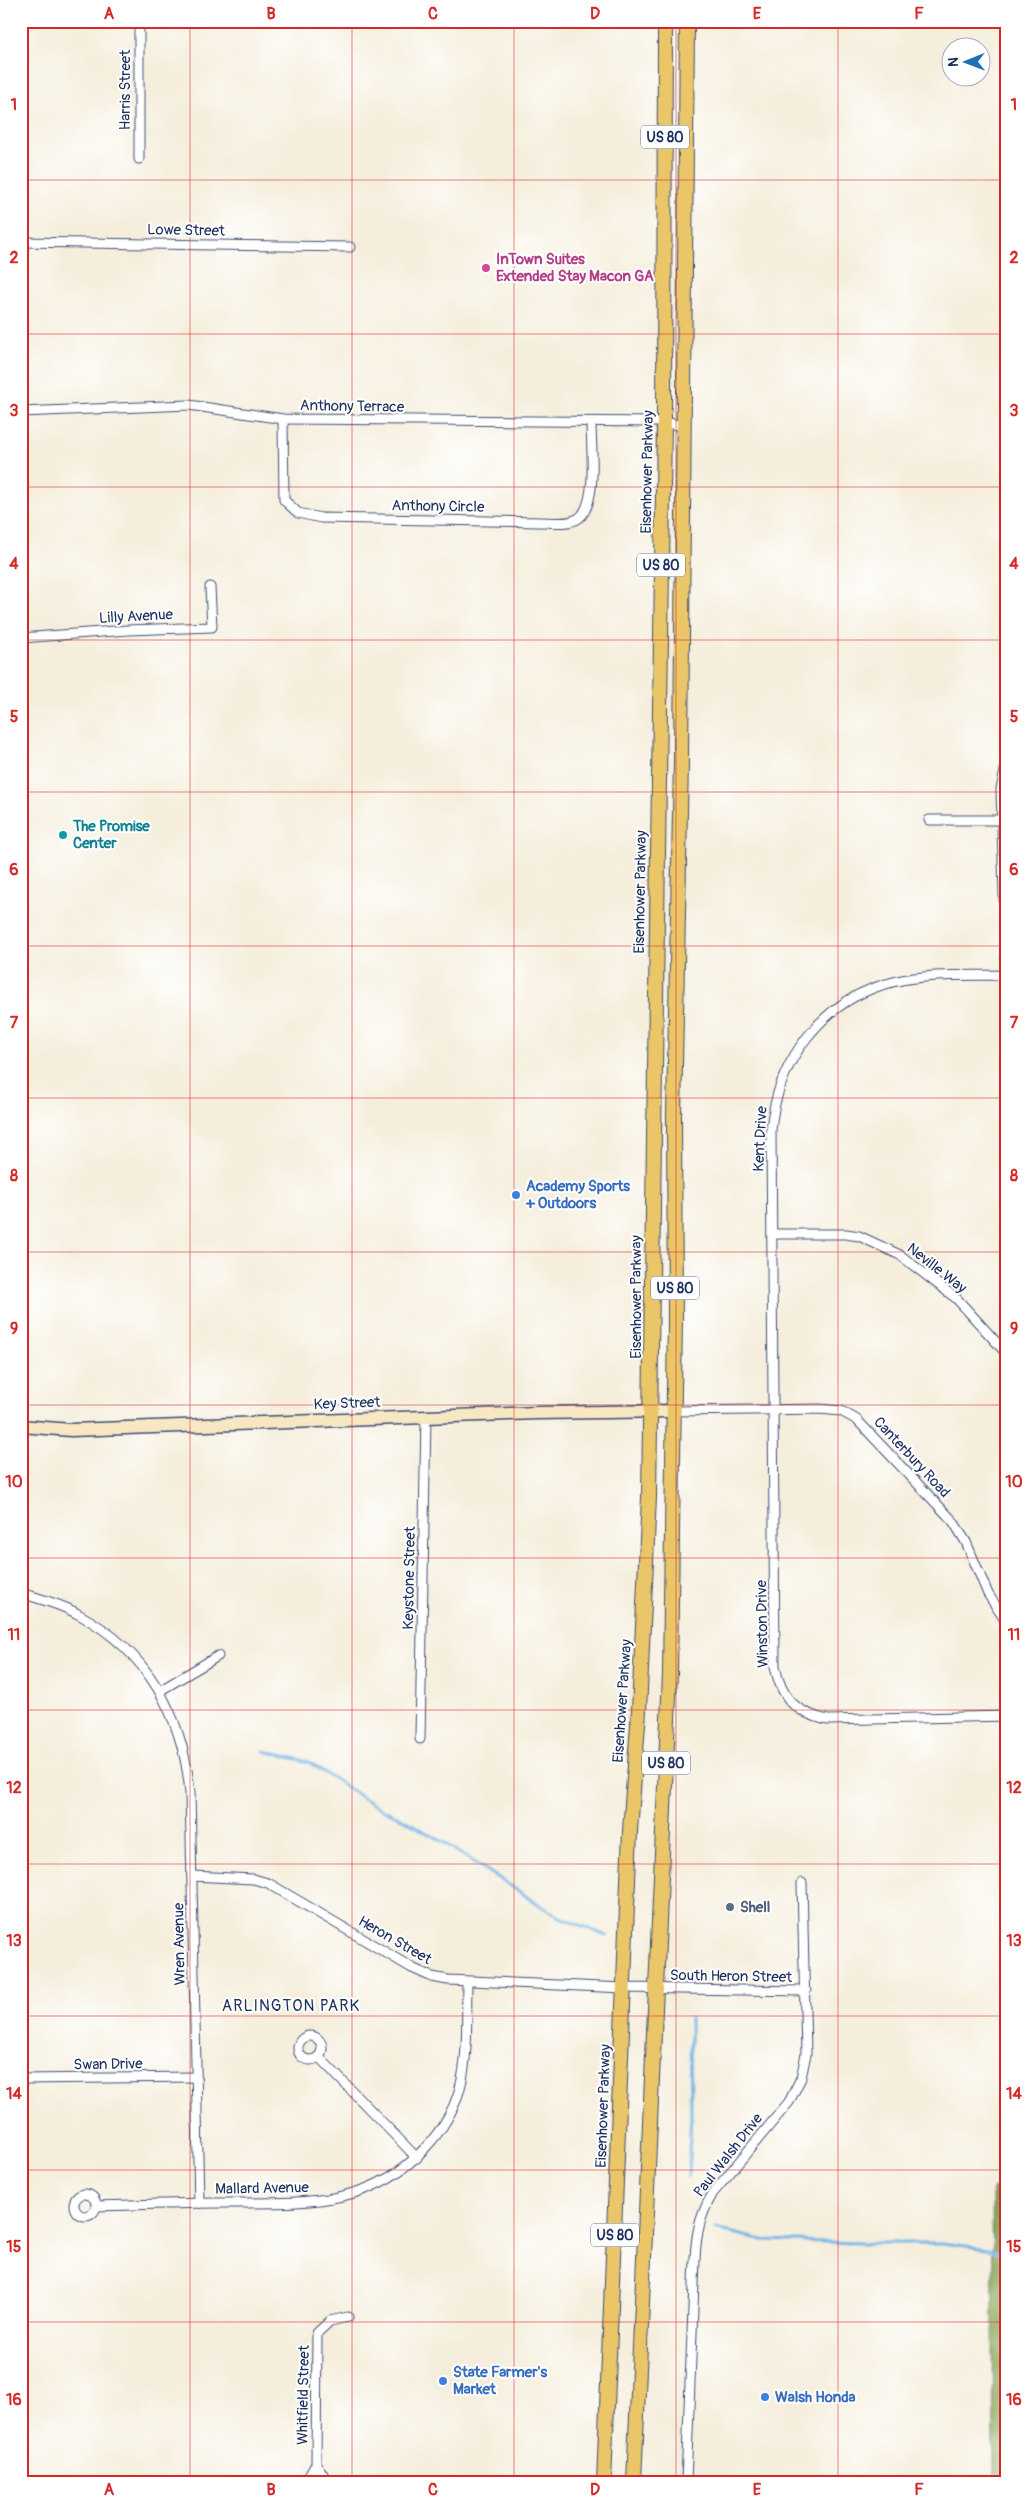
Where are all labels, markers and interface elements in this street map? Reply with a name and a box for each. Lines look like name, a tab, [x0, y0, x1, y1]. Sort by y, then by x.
text: A	[104, 4, 115, 24]
text: B	[266, 4, 276, 24]
text: C	[428, 4, 438, 24]
text: D	[590, 4, 600, 24]
text: E	[753, 4, 762, 24]
text: F	[914, 4, 924, 24]
north arrow	[940, 38, 990, 88]
street label: Harris Street	[116, 49, 135, 130]
text: N	[945, 57, 962, 67]
text: 1	[11, 95, 17, 115]
text: 1	[1011, 95, 1017, 115]
road number: US 80	[641, 125, 689, 148]
street label: Lowe Street	[147, 220, 226, 241]
text: 2	[10, 248, 19, 268]
text: 2	[1010, 248, 1019, 268]
place label: InTown Suites Extended Stay Macon GA	[496, 250, 654, 286]
marker: InTown Suites Extended Stay Macon GA	[480, 262, 492, 274]
street label: Anthony Terrace	[300, 396, 405, 417]
text: 3	[10, 401, 19, 421]
text: 3	[1010, 401, 1019, 421]
street label: Eisenhower Parkway	[637, 409, 658, 534]
street label: Anthony Circle	[391, 496, 485, 517]
text: 4	[9, 554, 19, 574]
road number: US 80	[637, 554, 685, 576]
text: 4	[1009, 554, 1019, 574]
street label: Lilly Avenue	[99, 605, 174, 628]
text: 5	[10, 707, 19, 727]
text: 5	[1010, 707, 1019, 727]
place label: The Promise Center	[72, 817, 150, 853]
marker: The Promise Center	[57, 829, 69, 841]
street label: Eisenhower Parkway	[630, 829, 651, 954]
text: 6	[9, 860, 19, 880]
text: 6	[1009, 860, 1019, 880]
text: 7	[10, 1013, 19, 1033]
text: 7	[1010, 1013, 1019, 1033]
street label: Kent Drive	[749, 1105, 772, 1172]
text: 8	[10, 1166, 18, 1186]
text: 8	[1010, 1166, 1018, 1186]
place label: Academy Sports + Outdoors	[525, 1177, 630, 1213]
marker: Academy Sports + Outdoors	[510, 1189, 522, 1201]
street label: Eisenhower Parkway	[627, 1235, 646, 1359]
street label: Neville Way	[903, 1239, 971, 1298]
road number: US 80	[651, 1276, 699, 1300]
text: 9	[10, 1319, 18, 1339]
text: 9	[1010, 1319, 1018, 1339]
street label: Key Street	[313, 1393, 382, 1414]
street label: Canterbury Road	[869, 1413, 954, 1502]
text: 10	[5, 1472, 23, 1492]
text: 10	[1005, 1472, 1023, 1492]
street label: Keystone Street	[399, 1525, 420, 1630]
street label: Winston Drive	[752, 1579, 773, 1668]
text: 11	[8, 1625, 20, 1645]
text: 11	[1008, 1625, 1020, 1645]
street label: Eisenhower Parkway	[609, 1638, 636, 1763]
road number: US 80	[642, 1752, 690, 1775]
text: 12	[6, 1778, 22, 1798]
text: 12	[1006, 1778, 1022, 1798]
place label: Shell	[740, 1898, 770, 1917]
marker: Shell	[724, 1901, 736, 1913]
street label: Wren Avenue	[169, 1902, 190, 1986]
street label: Heron Street	[355, 1912, 436, 1970]
text: 13	[6, 1931, 22, 1951]
text: 13	[1006, 1931, 1022, 1951]
street label: South Heron Street	[670, 1966, 793, 1987]
district label: ARLINGTON PARK	[222, 1996, 360, 2016]
street label: Eisenhower Parkway	[592, 2043, 615, 2168]
street label: Swan Drive	[73, 2054, 143, 2075]
text: 14	[6, 2084, 22, 2104]
text: 14	[1006, 2084, 1022, 2104]
street label: Paul Walsh Drive	[690, 2109, 767, 2201]
street label: Mallard Avenue	[215, 2178, 310, 2199]
road number: US 80	[591, 2224, 639, 2246]
text: 15	[7, 2237, 22, 2257]
text: 15	[1007, 2237, 1022, 2257]
street label: Whitfield Street	[293, 2344, 314, 2445]
place label: State Farmer's Market	[453, 2363, 548, 2399]
marker: State Farmer's Market	[437, 2375, 449, 2387]
place label: Walsh Honda	[775, 2388, 856, 2407]
text: 16	[6, 2390, 22, 2410]
text: 16	[1006, 2390, 1022, 2410]
marker: Walsh Honda	[759, 2391, 771, 2403]
text: A	[104, 2480, 115, 2500]
text: B	[266, 2480, 276, 2500]
text: C	[428, 2480, 438, 2500]
text: D	[590, 2480, 600, 2500]
text: E	[753, 2480, 762, 2500]
text: F	[914, 2480, 924, 2500]

